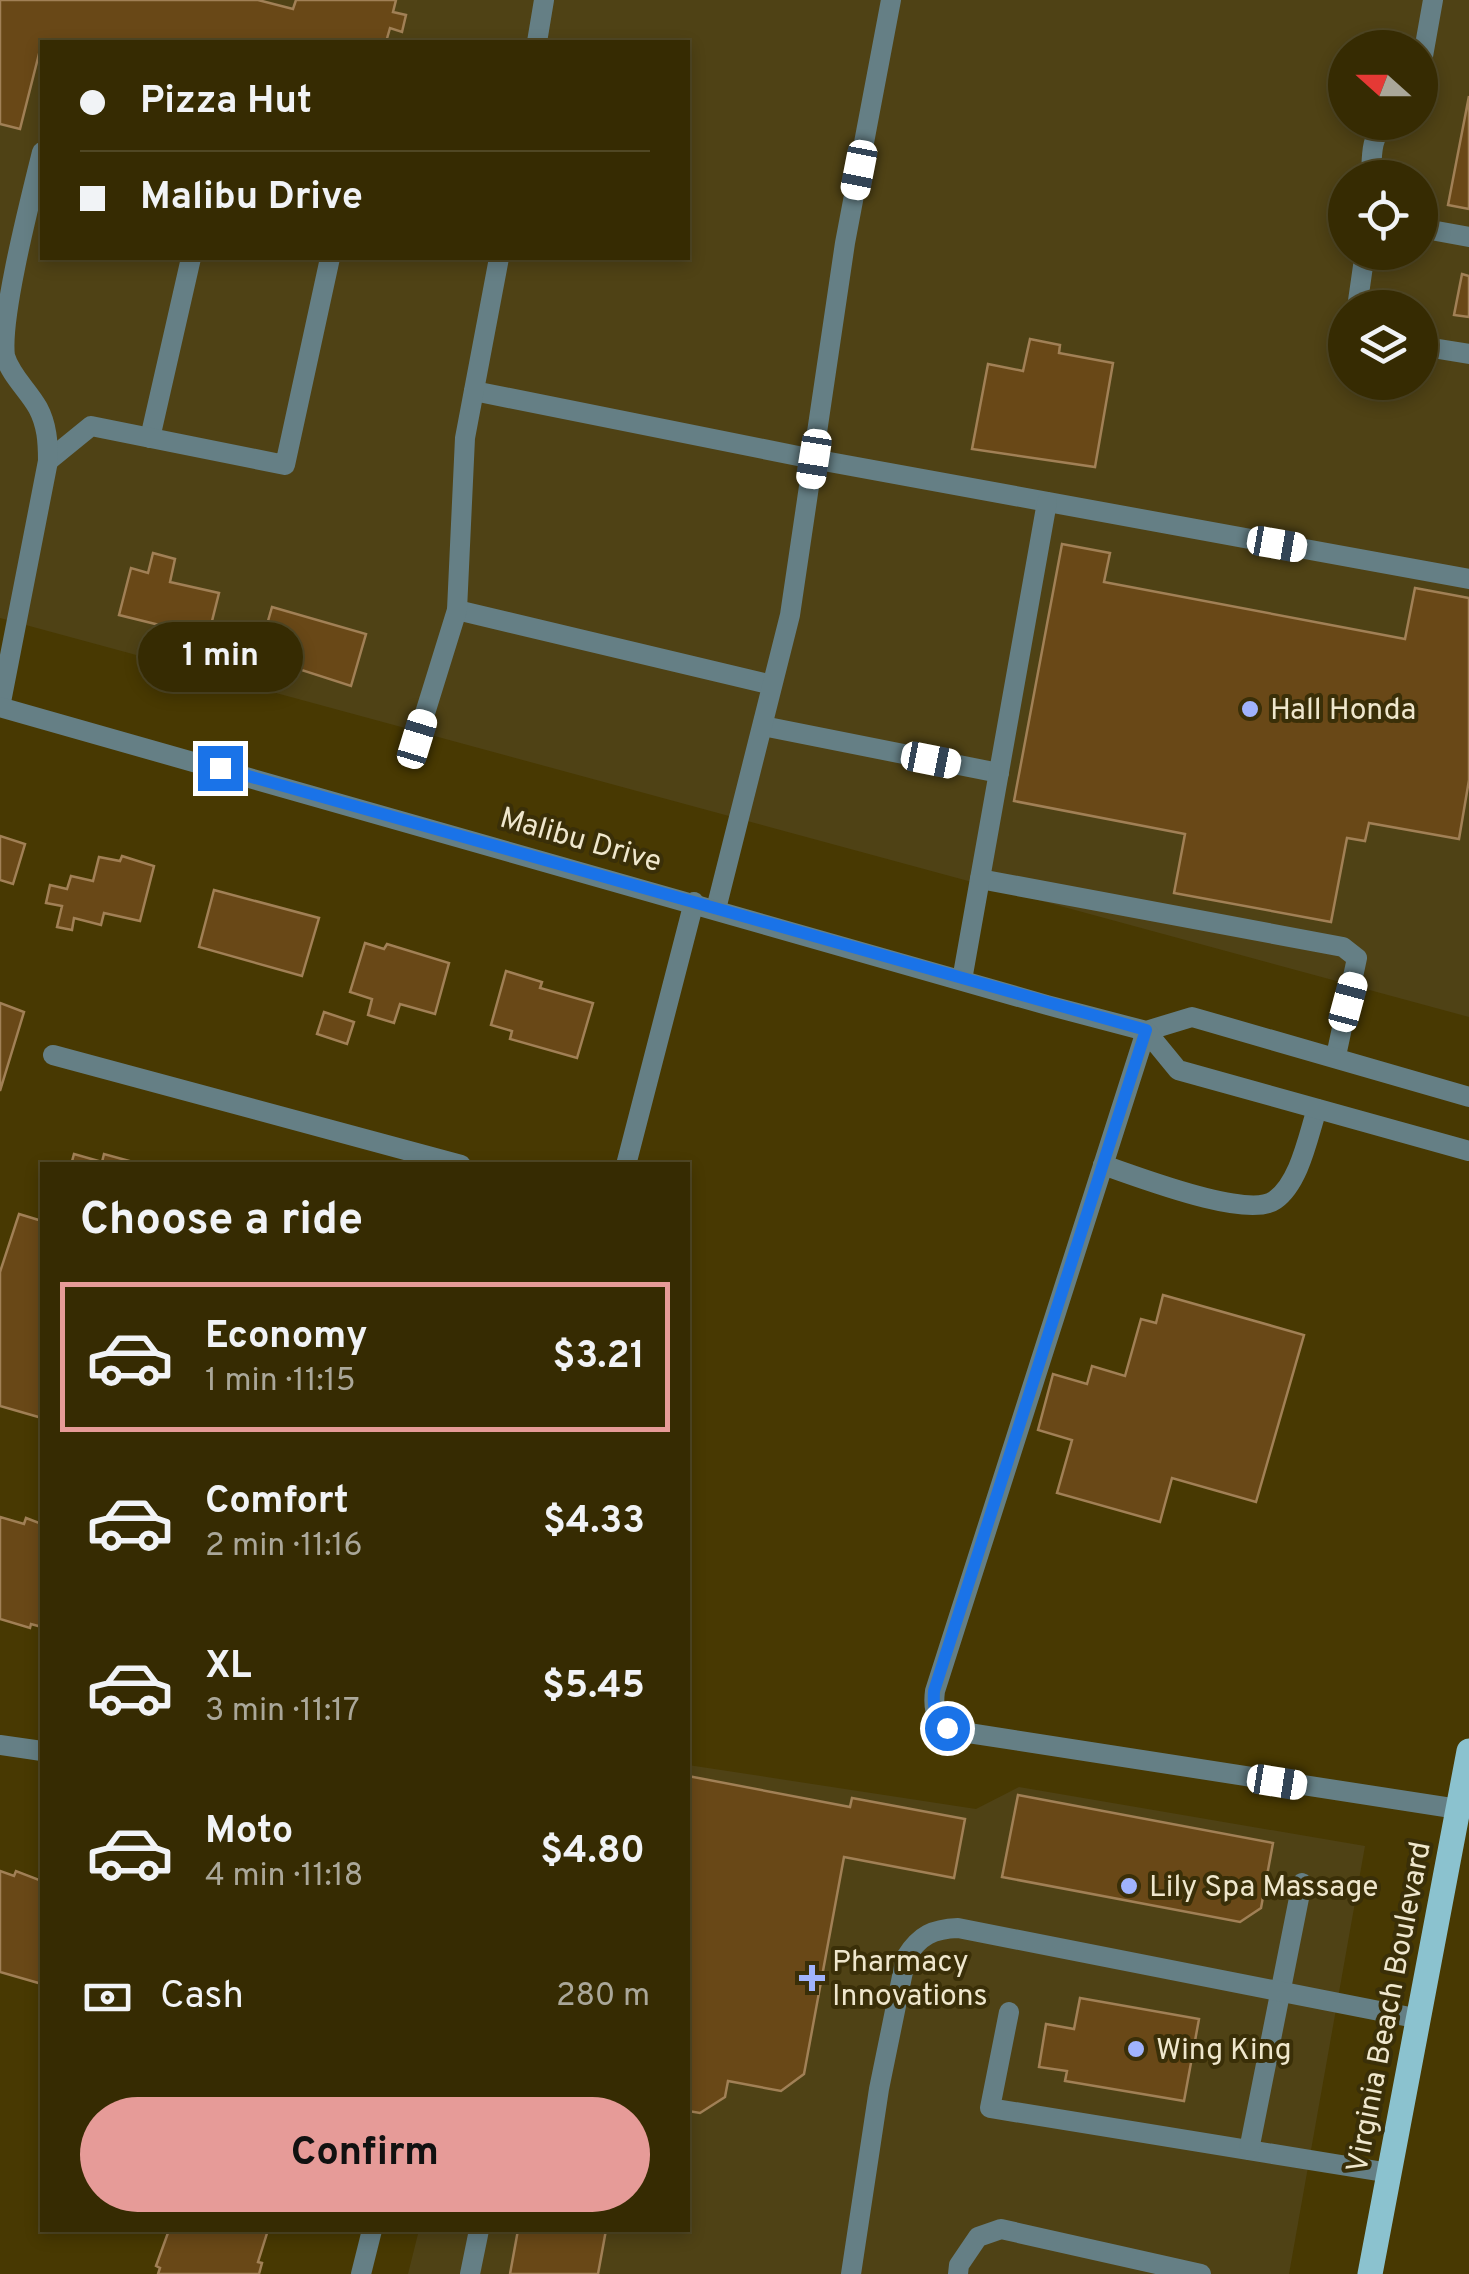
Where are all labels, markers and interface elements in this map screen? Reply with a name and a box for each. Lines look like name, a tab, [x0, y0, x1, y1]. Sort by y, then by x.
north arrow	[1328, 30, 1438, 140]
map controls	[1328, 30, 1438, 400]
text: Pizza Hut	[140, 78, 312, 127]
car	[839, 138, 879, 202]
button: locate	[1328, 160, 1438, 270]
text: Malibu Drive	[140, 174, 363, 223]
button: layers	[1328, 290, 1438, 400]
car	[794, 427, 834, 491]
car	[1245, 524, 1309, 564]
callout: 1 min	[138, 623, 302, 693]
text: 1 min	[182, 637, 259, 677]
place label: Hall Honda	[1270, 693, 1416, 730]
marker: Hall Honda	[1239, 698, 1261, 720]
car	[394, 706, 440, 772]
car	[899, 740, 963, 780]
route end	[198, 746, 243, 791]
street label: Malibu Drive	[495, 801, 665, 882]
car	[1326, 969, 1370, 1035]
text: Choose a ride	[80, 1193, 363, 1250]
icon: car	[85, 1312, 175, 1402]
text: Economy	[205, 1313, 367, 1362]
text: $3.21	[552, 1333, 645, 1382]
text: 1 min · 11:15	[205, 1362, 356, 1402]
icon: car	[85, 1477, 175, 1567]
text: Comfort	[205, 1478, 349, 1527]
text: $4.33	[543, 1498, 645, 1547]
text: 2 min · 11:16	[205, 1527, 363, 1567]
icon: car	[85, 1642, 175, 1732]
text: XL	[205, 1643, 252, 1692]
text: $5.45	[542, 1663, 645, 1712]
text: 3 min · 11:17	[205, 1692, 360, 1732]
route start	[925, 1706, 970, 1751]
car	[1245, 1762, 1309, 1802]
icon: car	[85, 1807, 175, 1897]
text: Moto	[205, 1808, 293, 1857]
text: $4.80	[540, 1828, 645, 1877]
street label: Virginia Beach Boulevard	[1340, 1839, 1441, 2176]
text: 4 min · 11:18	[205, 1857, 363, 1897]
place label: Lily Spa Massage	[1149, 1870, 1378, 1907]
marker: Lily Spa Massage	[1118, 1875, 1140, 1897]
place label: Pharmacy Innovations	[832, 1945, 988, 2016]
marker: Pharmacy Innovations	[801, 1967, 823, 1989]
icon: cash	[80, 1970, 135, 2025]
text: Cash	[160, 1973, 244, 2022]
text: 280 m	[556, 1977, 650, 2017]
place label: Wing King	[1156, 2033, 1292, 2070]
marker: Wing King	[1125, 2038, 1147, 2060]
button: Confirm	[80, 2097, 650, 2212]

